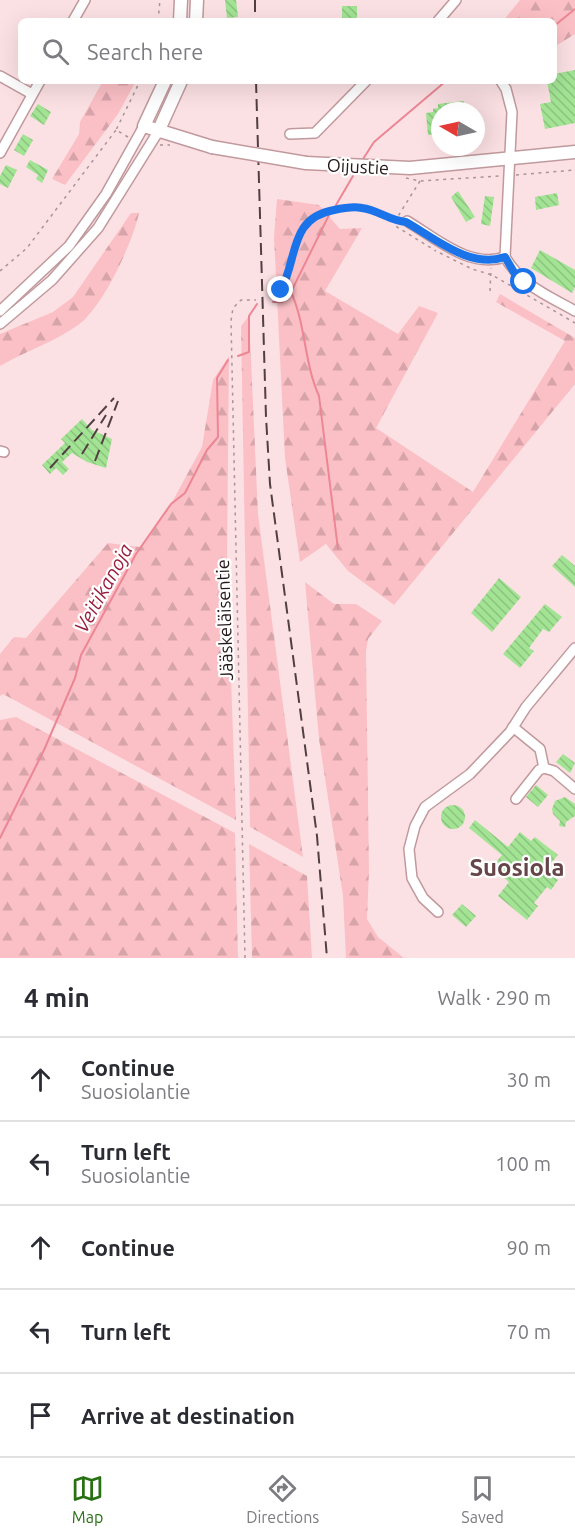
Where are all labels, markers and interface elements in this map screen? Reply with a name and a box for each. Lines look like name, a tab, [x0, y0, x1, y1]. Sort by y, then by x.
search box	[18, 18, 557, 84]
icon: search	[39, 35, 72, 68]
text: Search here	[87, 39, 203, 64]
north arrow	[431, 102, 485, 156]
street label: Oijustie	[326, 154, 390, 178]
route start	[510, 268, 536, 294]
route end	[267, 276, 293, 302]
water label: Veitikanoja	[69, 539, 137, 636]
street label: Jääskeläisentie	[212, 559, 236, 681]
district label: Suosiola	[469, 854, 565, 881]
text: 4 min	[24, 983, 90, 1012]
text: Walk · 290 m	[438, 986, 551, 1009]
text: Continue	[81, 1055, 175, 1080]
icon: ahead	[24, 1063, 57, 1096]
text: 30 m	[507, 1068, 551, 1091]
text: Suosiolantie	[81, 1080, 191, 1103]
text: Turn left	[81, 1139, 171, 1164]
icon: left	[24, 1147, 57, 1180]
text: 100 m	[495, 1152, 551, 1175]
text: Suosiolantie	[81, 1164, 191, 1187]
icon: ahead	[24, 1231, 57, 1264]
text: Continue	[81, 1235, 175, 1260]
text: 90 m	[507, 1236, 551, 1259]
icon: left	[24, 1315, 57, 1348]
text: Turn left	[81, 1319, 171, 1344]
text: 70 m	[507, 1320, 551, 1343]
icon: arrive	[24, 1399, 57, 1432]
text: Arrive at destination	[81, 1403, 295, 1428]
tab: Map	[71, 1472, 104, 1526]
tab: Directions	[246, 1472, 319, 1526]
tab: Saved	[461, 1472, 504, 1526]

